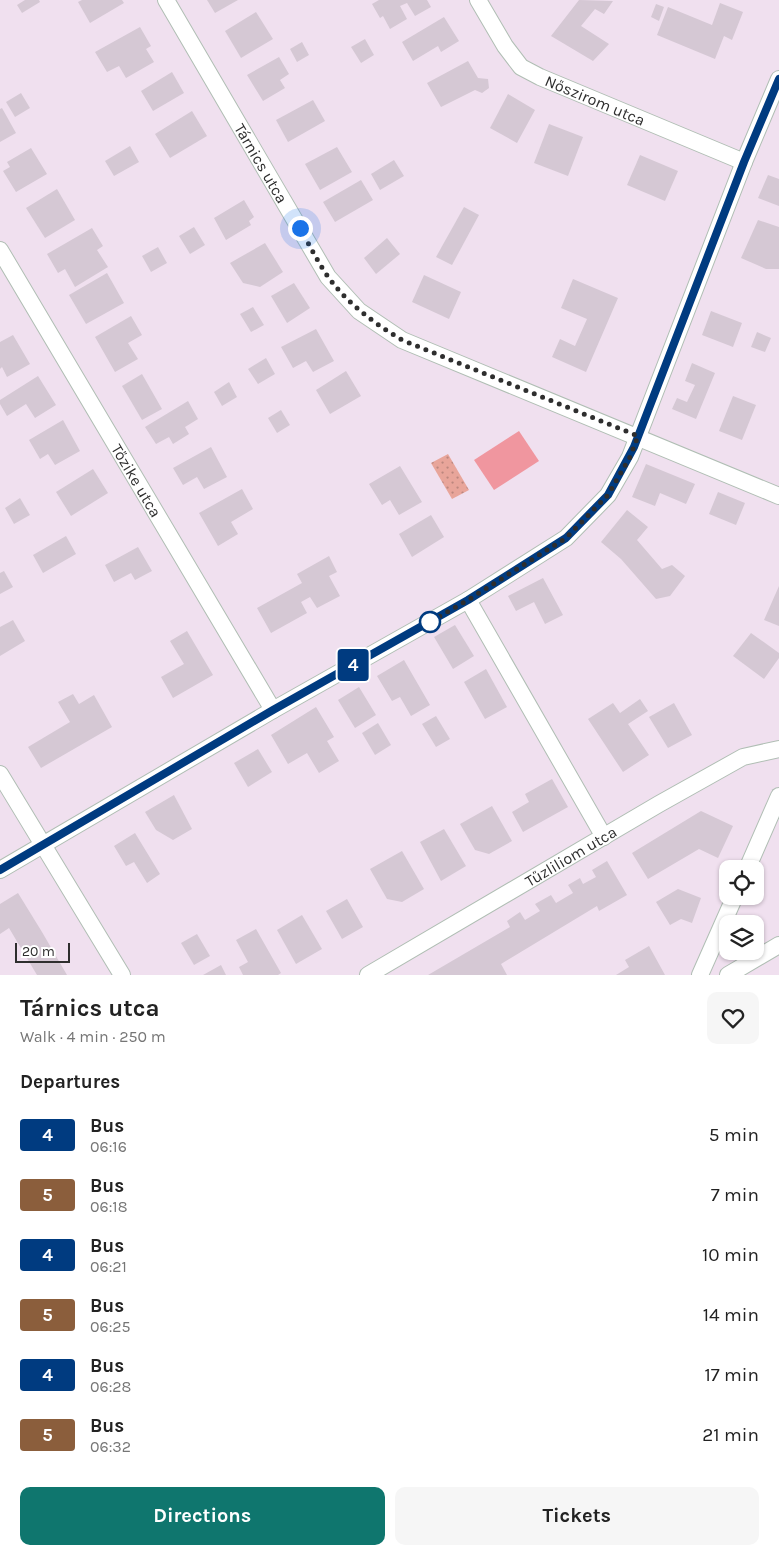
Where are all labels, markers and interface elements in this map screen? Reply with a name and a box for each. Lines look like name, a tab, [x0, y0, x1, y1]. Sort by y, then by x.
street label: Nőszirom utca	[542, 71, 648, 130]
street label: Tárnics utca	[230, 120, 292, 207]
your location	[288, 216, 313, 241]
street label: Tőzike utca	[107, 441, 165, 521]
unlabelled marker	[419, 611, 441, 633]
line badge: 4	[337, 649, 369, 681]
text: 4	[348, 654, 358, 676]
street label: Tűzliliom utca	[522, 822, 620, 891]
map controls	[719, 860, 764, 960]
button: locate	[719, 860, 764, 905]
button: layers	[719, 915, 764, 960]
scale bar	[15, 940, 70, 963]
text: 20 m	[22, 943, 55, 960]
button: heart	[707, 992, 759, 1044]
text: Tárnics utca	[20, 994, 159, 1022]
text: Walk · 4 min · 250 m	[20, 1027, 166, 1046]
text: Departures	[20, 1071, 120, 1093]
text: Bus	[90, 1115, 124, 1137]
text: 4	[42, 1124, 53, 1146]
text: 5 min	[709, 1124, 759, 1146]
text: 06:16	[90, 1137, 127, 1156]
text: Bus	[90, 1175, 124, 1197]
text: 5	[42, 1184, 53, 1206]
text: 7 min	[711, 1184, 759, 1206]
text: 06:18	[90, 1197, 127, 1216]
text: Bus	[90, 1235, 124, 1257]
text: 4	[42, 1244, 53, 1266]
text: 10 min	[702, 1244, 759, 1266]
text: 06:21	[90, 1257, 127, 1276]
text: Bus	[90, 1295, 124, 1317]
text: 5	[42, 1304, 53, 1326]
text: 14 min	[703, 1304, 759, 1326]
text: 06:25	[90, 1317, 131, 1336]
text: Bus	[90, 1355, 124, 1377]
text: 4	[42, 1364, 53, 1386]
text: 17 min	[704, 1364, 759, 1386]
text: 06:28	[90, 1377, 131, 1396]
text: Bus	[90, 1415, 124, 1437]
text: 5	[42, 1424, 53, 1446]
text: 21 min	[702, 1424, 759, 1446]
text: 06:32	[90, 1437, 131, 1456]
button: Directions	[20, 1487, 385, 1545]
button: Tickets	[395, 1487, 759, 1545]

